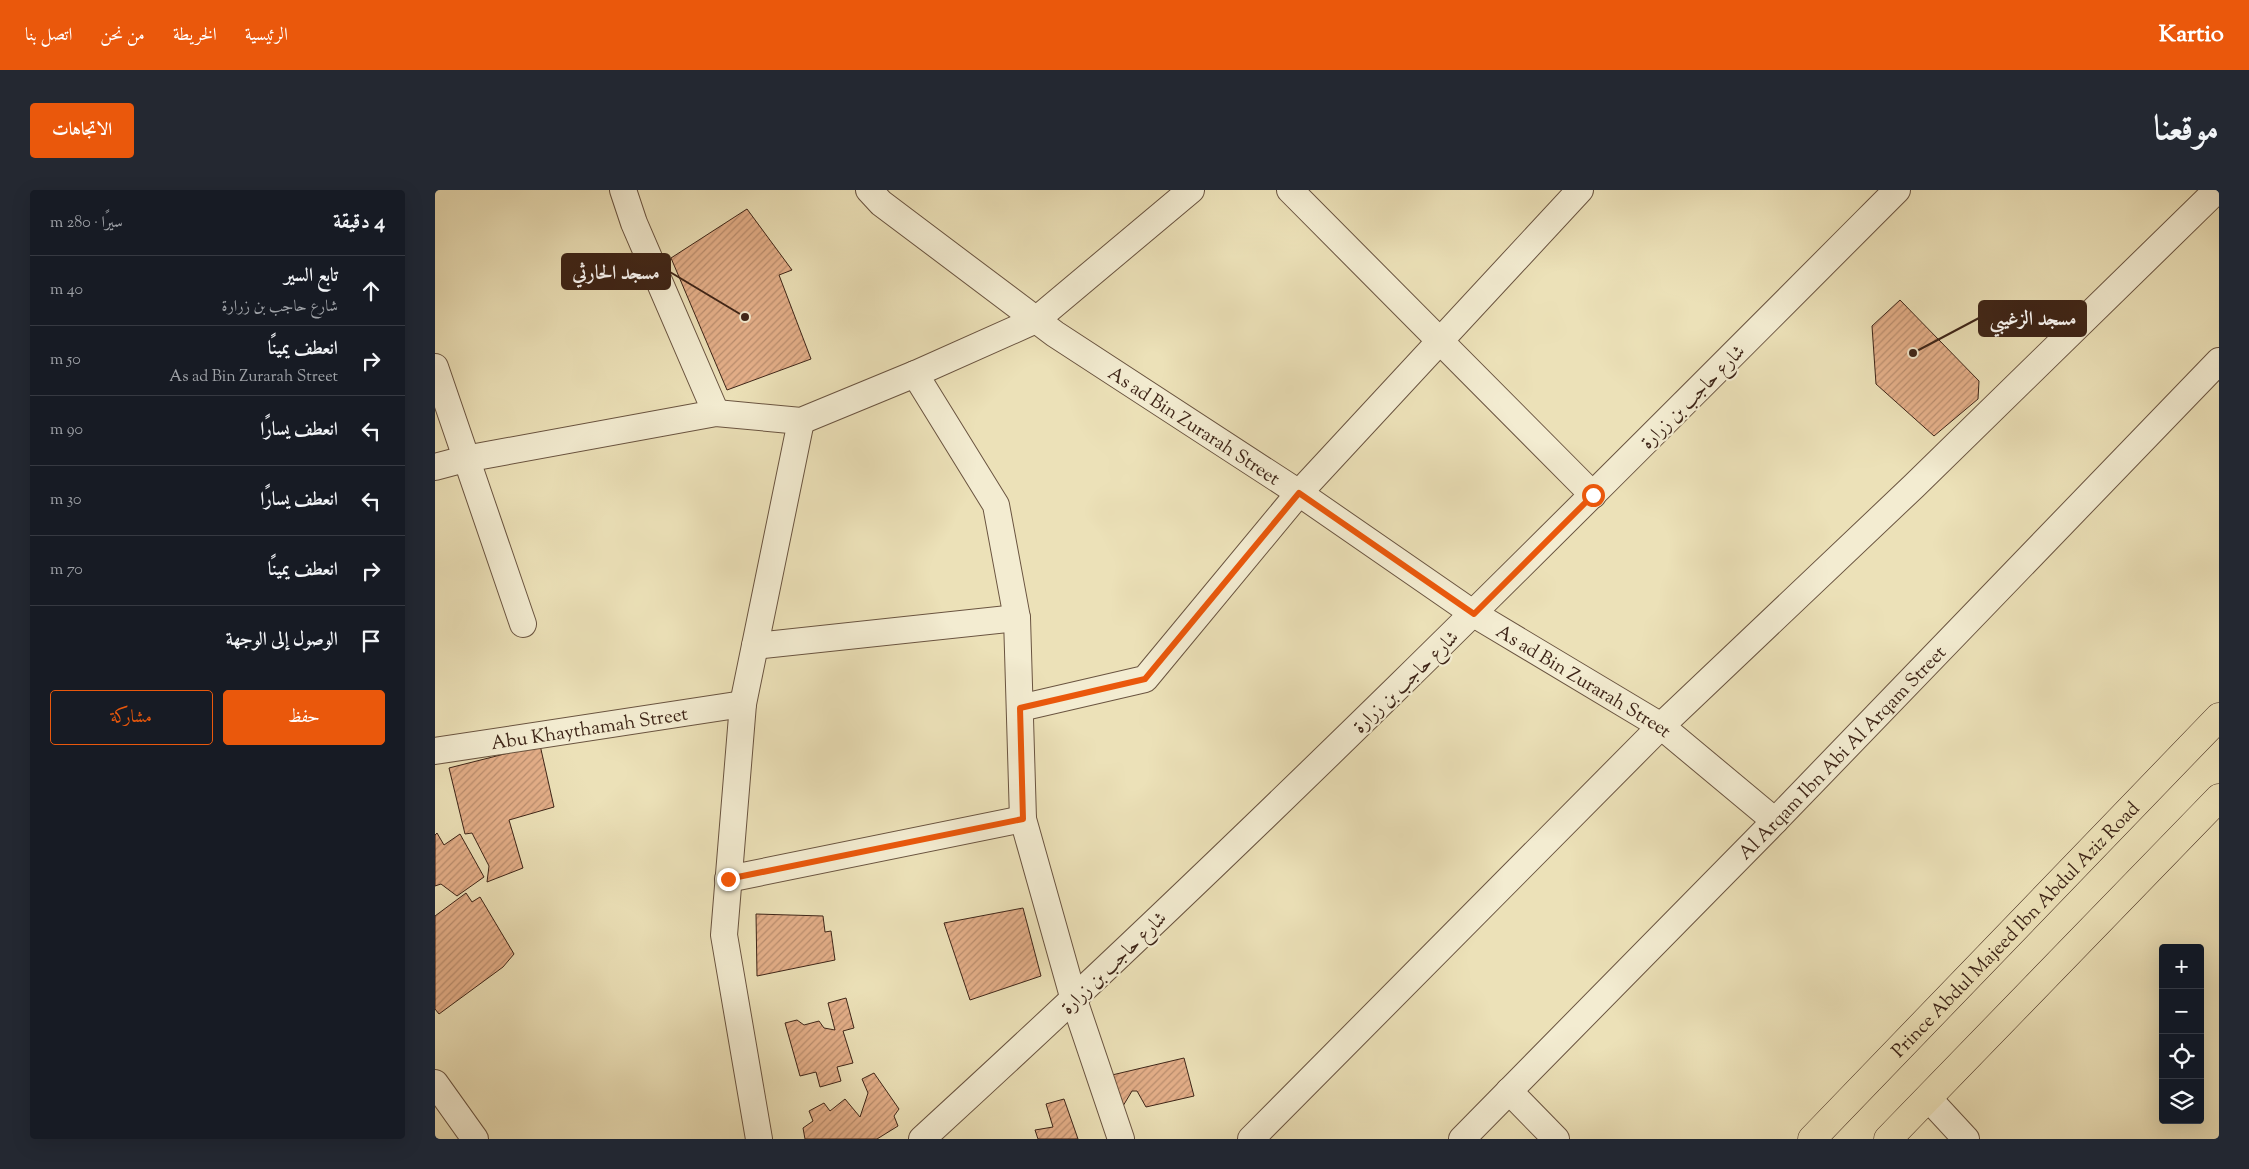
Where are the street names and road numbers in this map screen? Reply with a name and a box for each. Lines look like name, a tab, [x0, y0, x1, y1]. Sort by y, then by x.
street label: شارع حاجب بن زرارة	[1635, 339, 1752, 456]
street label: As ad Bin Zurarah Street	[1102, 361, 1285, 493]
street label: As ad Bin Zurarah Street	[1490, 619, 1677, 746]
street label: شارع حاجب بن زرارة	[1348, 625, 1466, 741]
street label: Al Arqam Ibn Abi Al Arqam Street	[1733, 640, 1954, 867]
street label: Abu Khaythamah Street	[489, 702, 690, 758]
street label: Prince Abdul Majeed Ibn Abdul Aziz Road	[1886, 796, 2147, 1065]
street label: شارع حاجب بن زرارة	[1056, 906, 1174, 1022]

